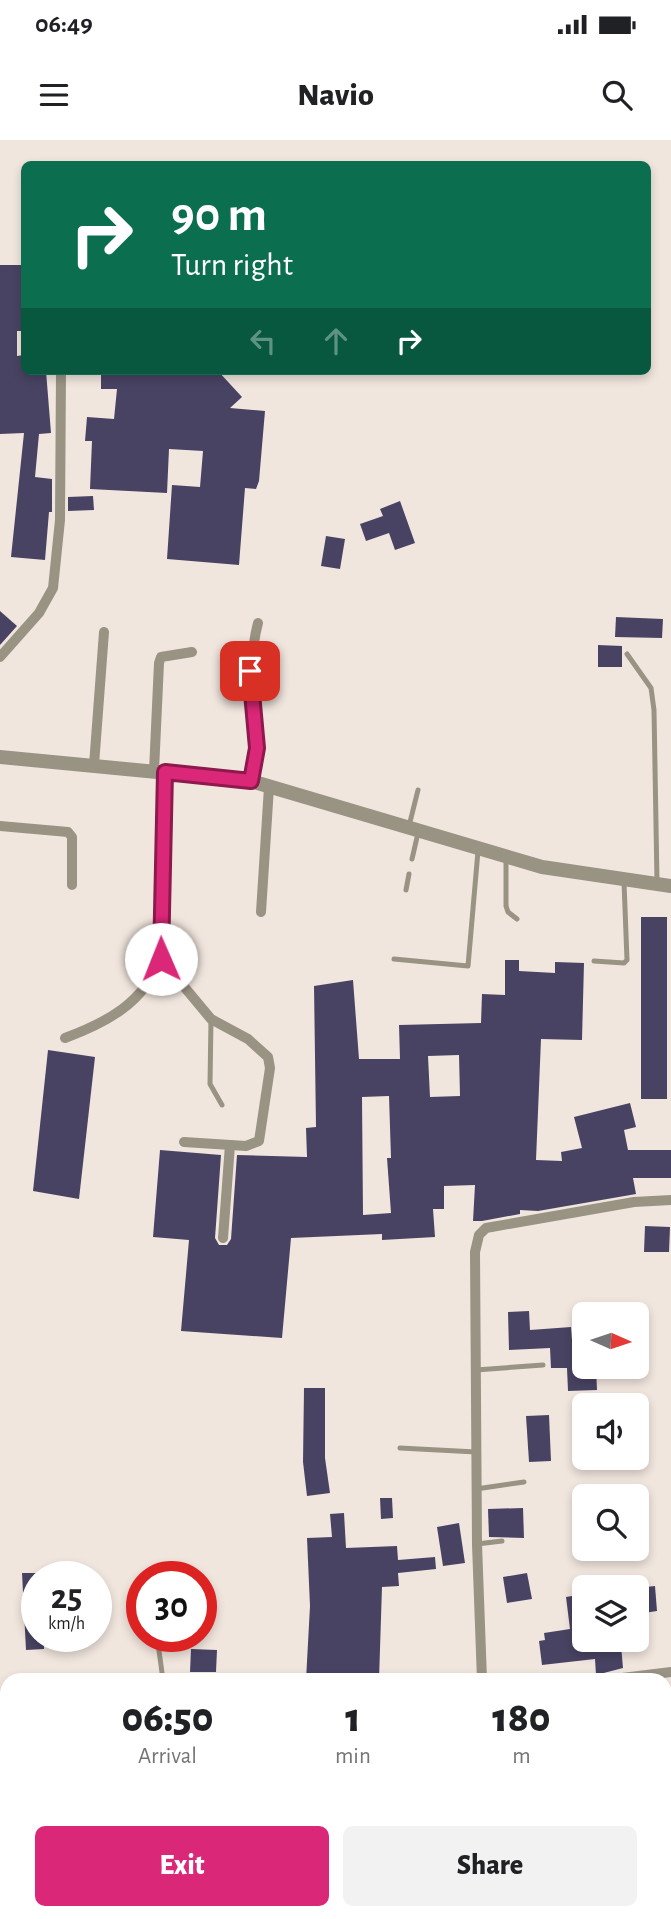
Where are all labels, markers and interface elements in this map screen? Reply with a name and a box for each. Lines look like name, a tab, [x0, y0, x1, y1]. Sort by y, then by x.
text: 06:49	[35, 11, 93, 37]
icon: menu	[35, 76, 73, 114]
icon: search	[598, 76, 636, 114]
text: Navio	[297, 79, 374, 111]
icon: right	[56, 189, 147, 280]
text: 90 m	[171, 191, 267, 240]
text: Turn right	[171, 249, 293, 281]
icon: left	[244, 322, 282, 360]
icon: ahead	[317, 322, 355, 360]
icon: right	[390, 322, 428, 360]
pin	[220, 641, 280, 701]
icon: arrive	[231, 652, 269, 690]
position arrow	[124, 922, 198, 996]
north arrow	[572, 1302, 649, 1379]
map controls	[572, 1302, 649, 1652]
button: sound	[572, 1393, 649, 1470]
button: search	[572, 1484, 649, 1561]
speed limit sign: 30	[126, 1561, 217, 1652]
button: layers	[572, 1575, 649, 1652]
text: 25	[51, 1580, 82, 1615]
text: km/h	[48, 1615, 85, 1633]
text: 06:50	[121, 1697, 213, 1739]
text: 1	[345, 1697, 361, 1739]
text: 180	[492, 1697, 551, 1739]
text: Arrival	[138, 1745, 197, 1768]
text: min	[335, 1745, 371, 1768]
text: m	[512, 1745, 531, 1768]
button: Exit	[35, 1826, 329, 1906]
button: Share	[343, 1826, 637, 1906]

